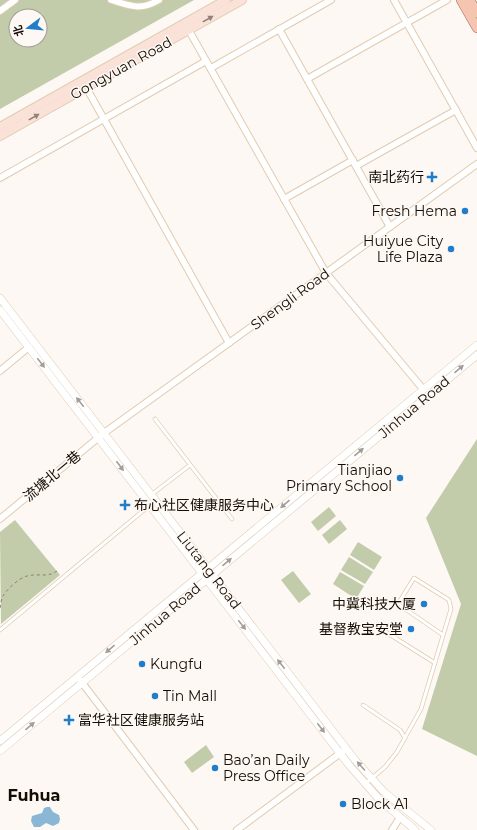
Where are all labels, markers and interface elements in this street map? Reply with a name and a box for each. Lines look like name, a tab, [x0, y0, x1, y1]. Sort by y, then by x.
north arrow	[8, 8, 48, 48]
one-way arrow	[203, 15, 214, 22]
text: 北	[10, 24, 27, 38]
street label: Gongyuan Road	[67, 33, 175, 103]
one-way arrow	[28, 113, 40, 120]
place label: 南北药行	[368, 168, 424, 186]
marker: 南北药行	[427, 172, 437, 182]
place label: Fresh Hema	[371, 202, 457, 220]
marker: Fresh Hema	[460, 206, 470, 216]
place label: Huiyue City Life Plaza	[363, 232, 443, 266]
marker: Huiyue City Life Plaza	[446, 244, 456, 254]
street label: Shengli Road	[247, 264, 333, 334]
one-way arrow	[37, 358, 45, 368]
one-way arrow	[454, 365, 465, 374]
street label: Jinhua Road	[374, 372, 453, 443]
one-way arrow	[76, 397, 84, 408]
street label: 流塘北一巷	[19, 447, 85, 505]
one-way arrow	[354, 448, 365, 457]
one-way arrow	[116, 461, 124, 472]
place label: Tianjiao Primary School	[286, 461, 392, 495]
marker: Tianjiao Primary School	[395, 473, 405, 483]
place label: 布心社区健康服务中心	[134, 496, 274, 514]
marker: 布心社区健康服务中心	[119, 499, 131, 511]
one-way arrow	[280, 499, 291, 508]
street label: Liutang Road	[173, 527, 245, 613]
one-way arrow	[222, 558, 232, 567]
street label: Jinhua Road	[125, 579, 204, 650]
place label: 中冀科技大厦	[332, 595, 416, 613]
marker: 中冀科技大厦	[419, 599, 429, 609]
one-way arrow	[237, 619, 246, 630]
place label: 基督教宝安堂	[319, 620, 403, 638]
marker: 基督教宝安堂	[406, 624, 416, 634]
one-way arrow	[105, 645, 116, 654]
place label: Kungfu	[150, 655, 202, 673]
one-way arrow	[277, 658, 285, 669]
marker: Kungfu	[137, 659, 147, 669]
place label: Tin Mall	[163, 687, 217, 705]
marker: Tin Mall	[150, 691, 160, 701]
place label: 富华社区健康服务站	[78, 711, 204, 729]
marker: 富华社区健康服务站	[63, 714, 75, 726]
one-way arrow	[25, 721, 35, 730]
one-way arrow	[317, 722, 325, 733]
place label: Bao’an Daily Press Office	[223, 751, 310, 785]
one-way arrow	[356, 761, 365, 772]
marker: Bao’an Daily Press Office	[210, 763, 220, 773]
district label: Fuhua	[8, 786, 60, 805]
place label: Block A1	[351, 795, 408, 813]
marker: Block A1	[338, 799, 348, 809]

